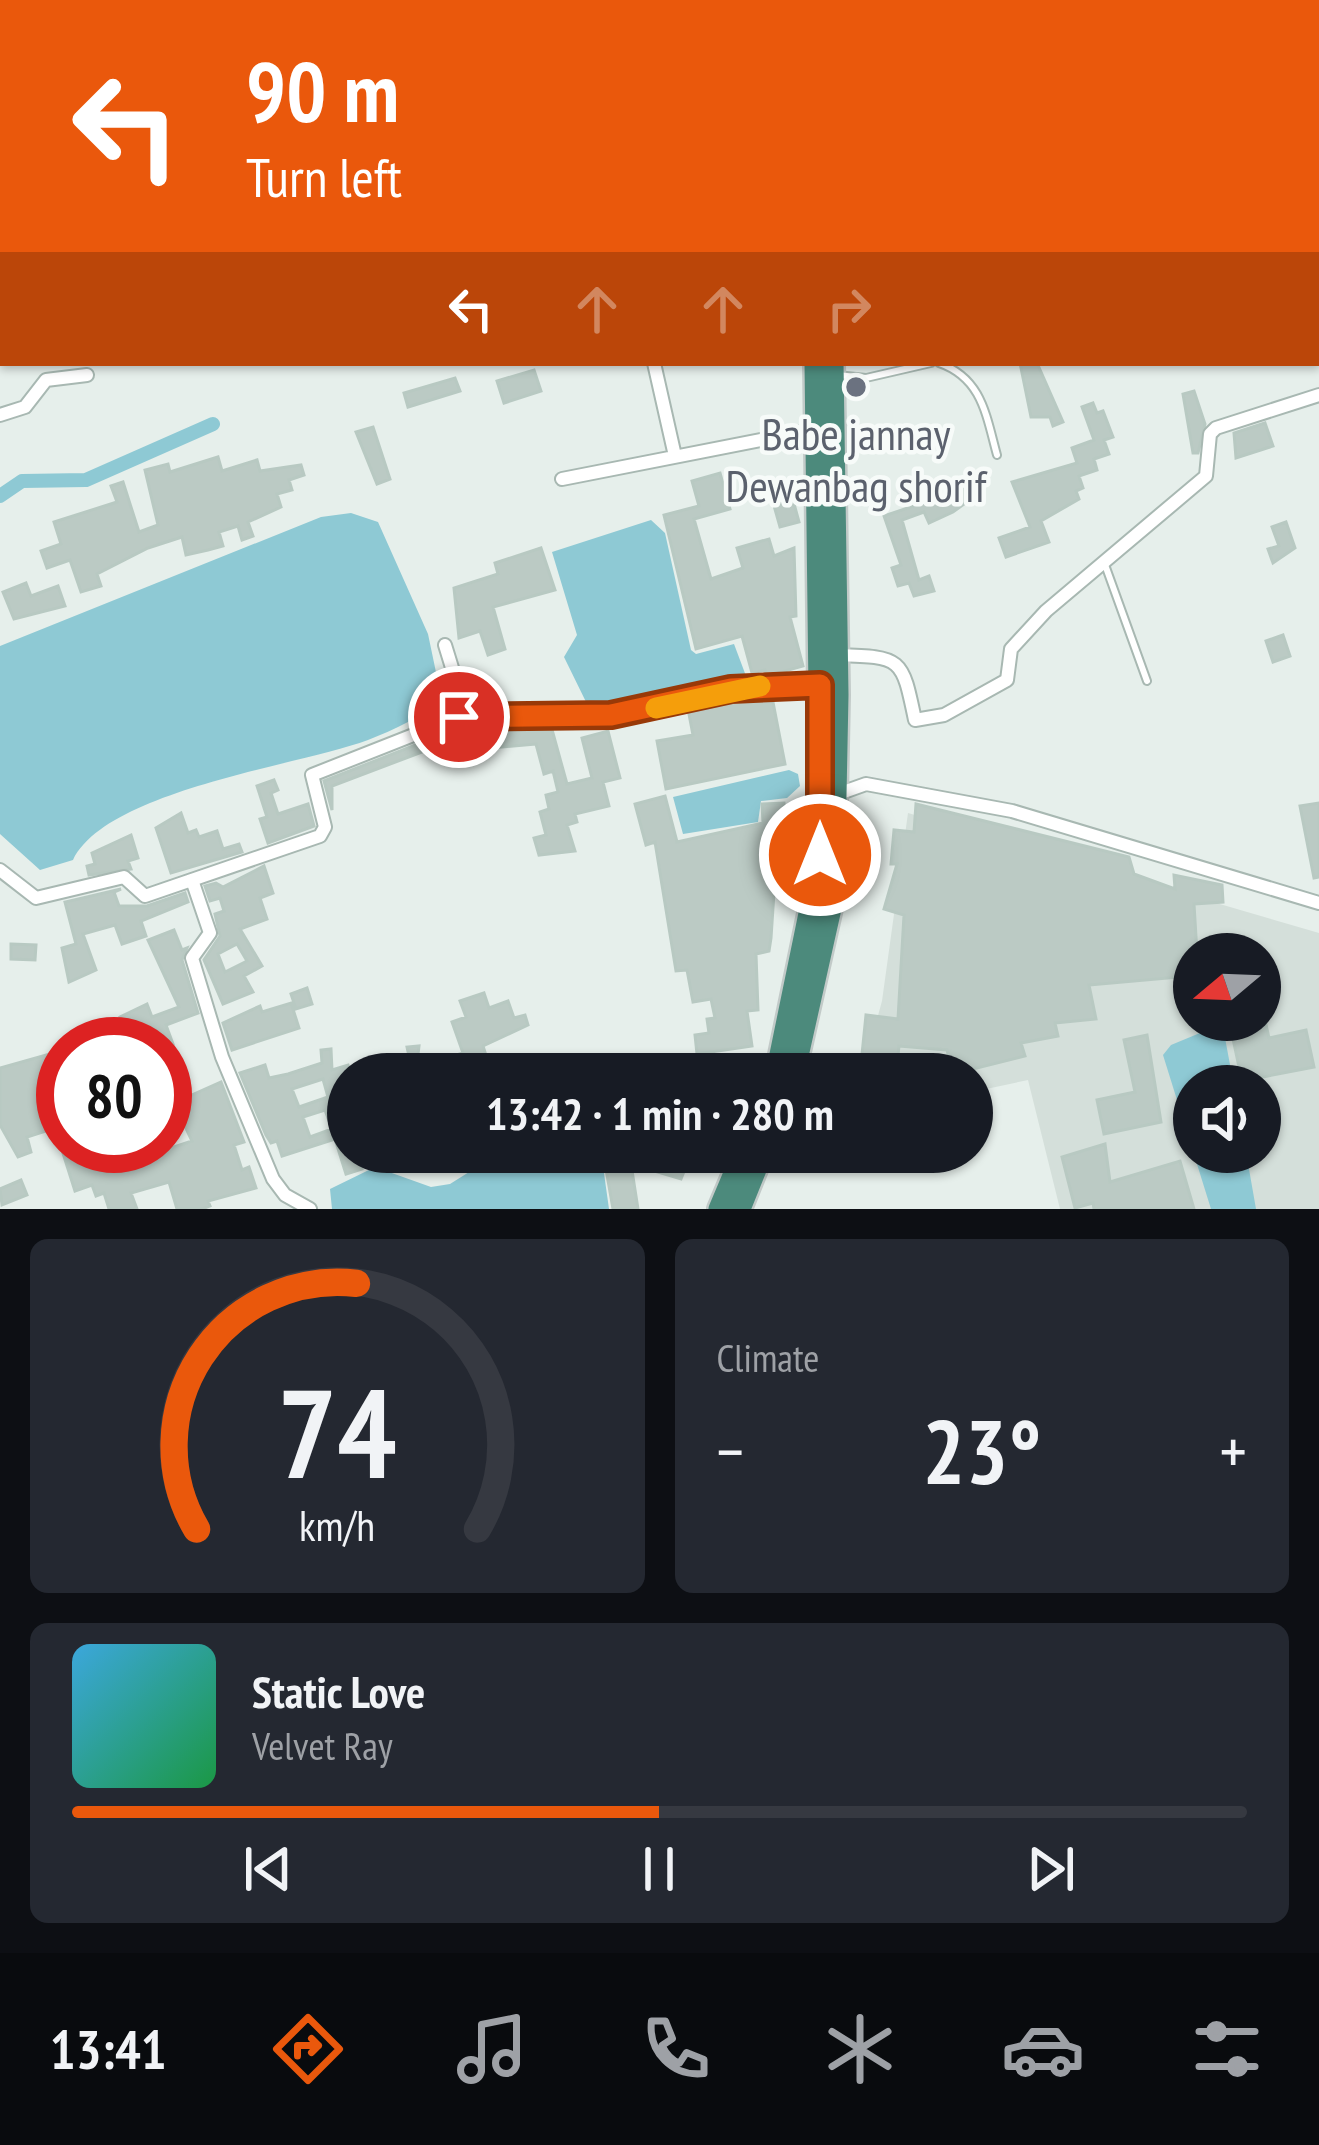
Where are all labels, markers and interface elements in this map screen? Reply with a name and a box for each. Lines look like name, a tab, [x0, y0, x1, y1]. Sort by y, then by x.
text: 90 m	[246, 36, 399, 145]
icon: left	[48, 48, 204, 204]
text: Turn left	[246, 142, 402, 212]
icon: left	[438, 276, 504, 342]
icon: ahead	[564, 276, 630, 342]
icon: ahead	[690, 276, 756, 342]
icon: right	[816, 276, 882, 342]
marker: Babe jannay Dewanbag shorif	[843, 374, 869, 400]
place label: Babe jannay Dewanbag shorif	[726, 404, 988, 514]
pin	[408, 666, 510, 768]
icon: arrive	[426, 684, 492, 750]
position arrow	[757, 792, 883, 918]
north arrow	[1173, 933, 1281, 1041]
map controls	[1173, 933, 1281, 1173]
speed limit sign: 80	[36, 1017, 192, 1173]
button: sound	[1173, 1065, 1281, 1173]
text: 13:42 · 1 min · 280 m	[486, 1084, 834, 1142]
text: Climate	[717, 1332, 819, 1383]
text: 74	[278, 1351, 397, 1512]
text: 23°	[922, 1392, 1041, 1509]
text: −	[717, 1408, 744, 1493]
text: +	[1220, 1408, 1247, 1493]
text: km/h	[299, 1497, 375, 1553]
text: Static Love	[252, 1662, 425, 1720]
text: Velvet Ray	[252, 1720, 393, 1771]
icon: previous	[235, 1836, 301, 1902]
icon: pause	[626, 1836, 692, 1902]
icon: next	[1018, 1836, 1084, 1902]
icon: directions	[266, 2007, 350, 2091]
icon: music	[450, 2007, 534, 2091]
icon: phone	[634, 2007, 718, 2091]
icon: climate	[818, 2007, 902, 2091]
icon: car	[1001, 2007, 1085, 2091]
icon: filters	[1185, 2007, 1269, 2091]
text: 13:41	[50, 2014, 167, 2084]

